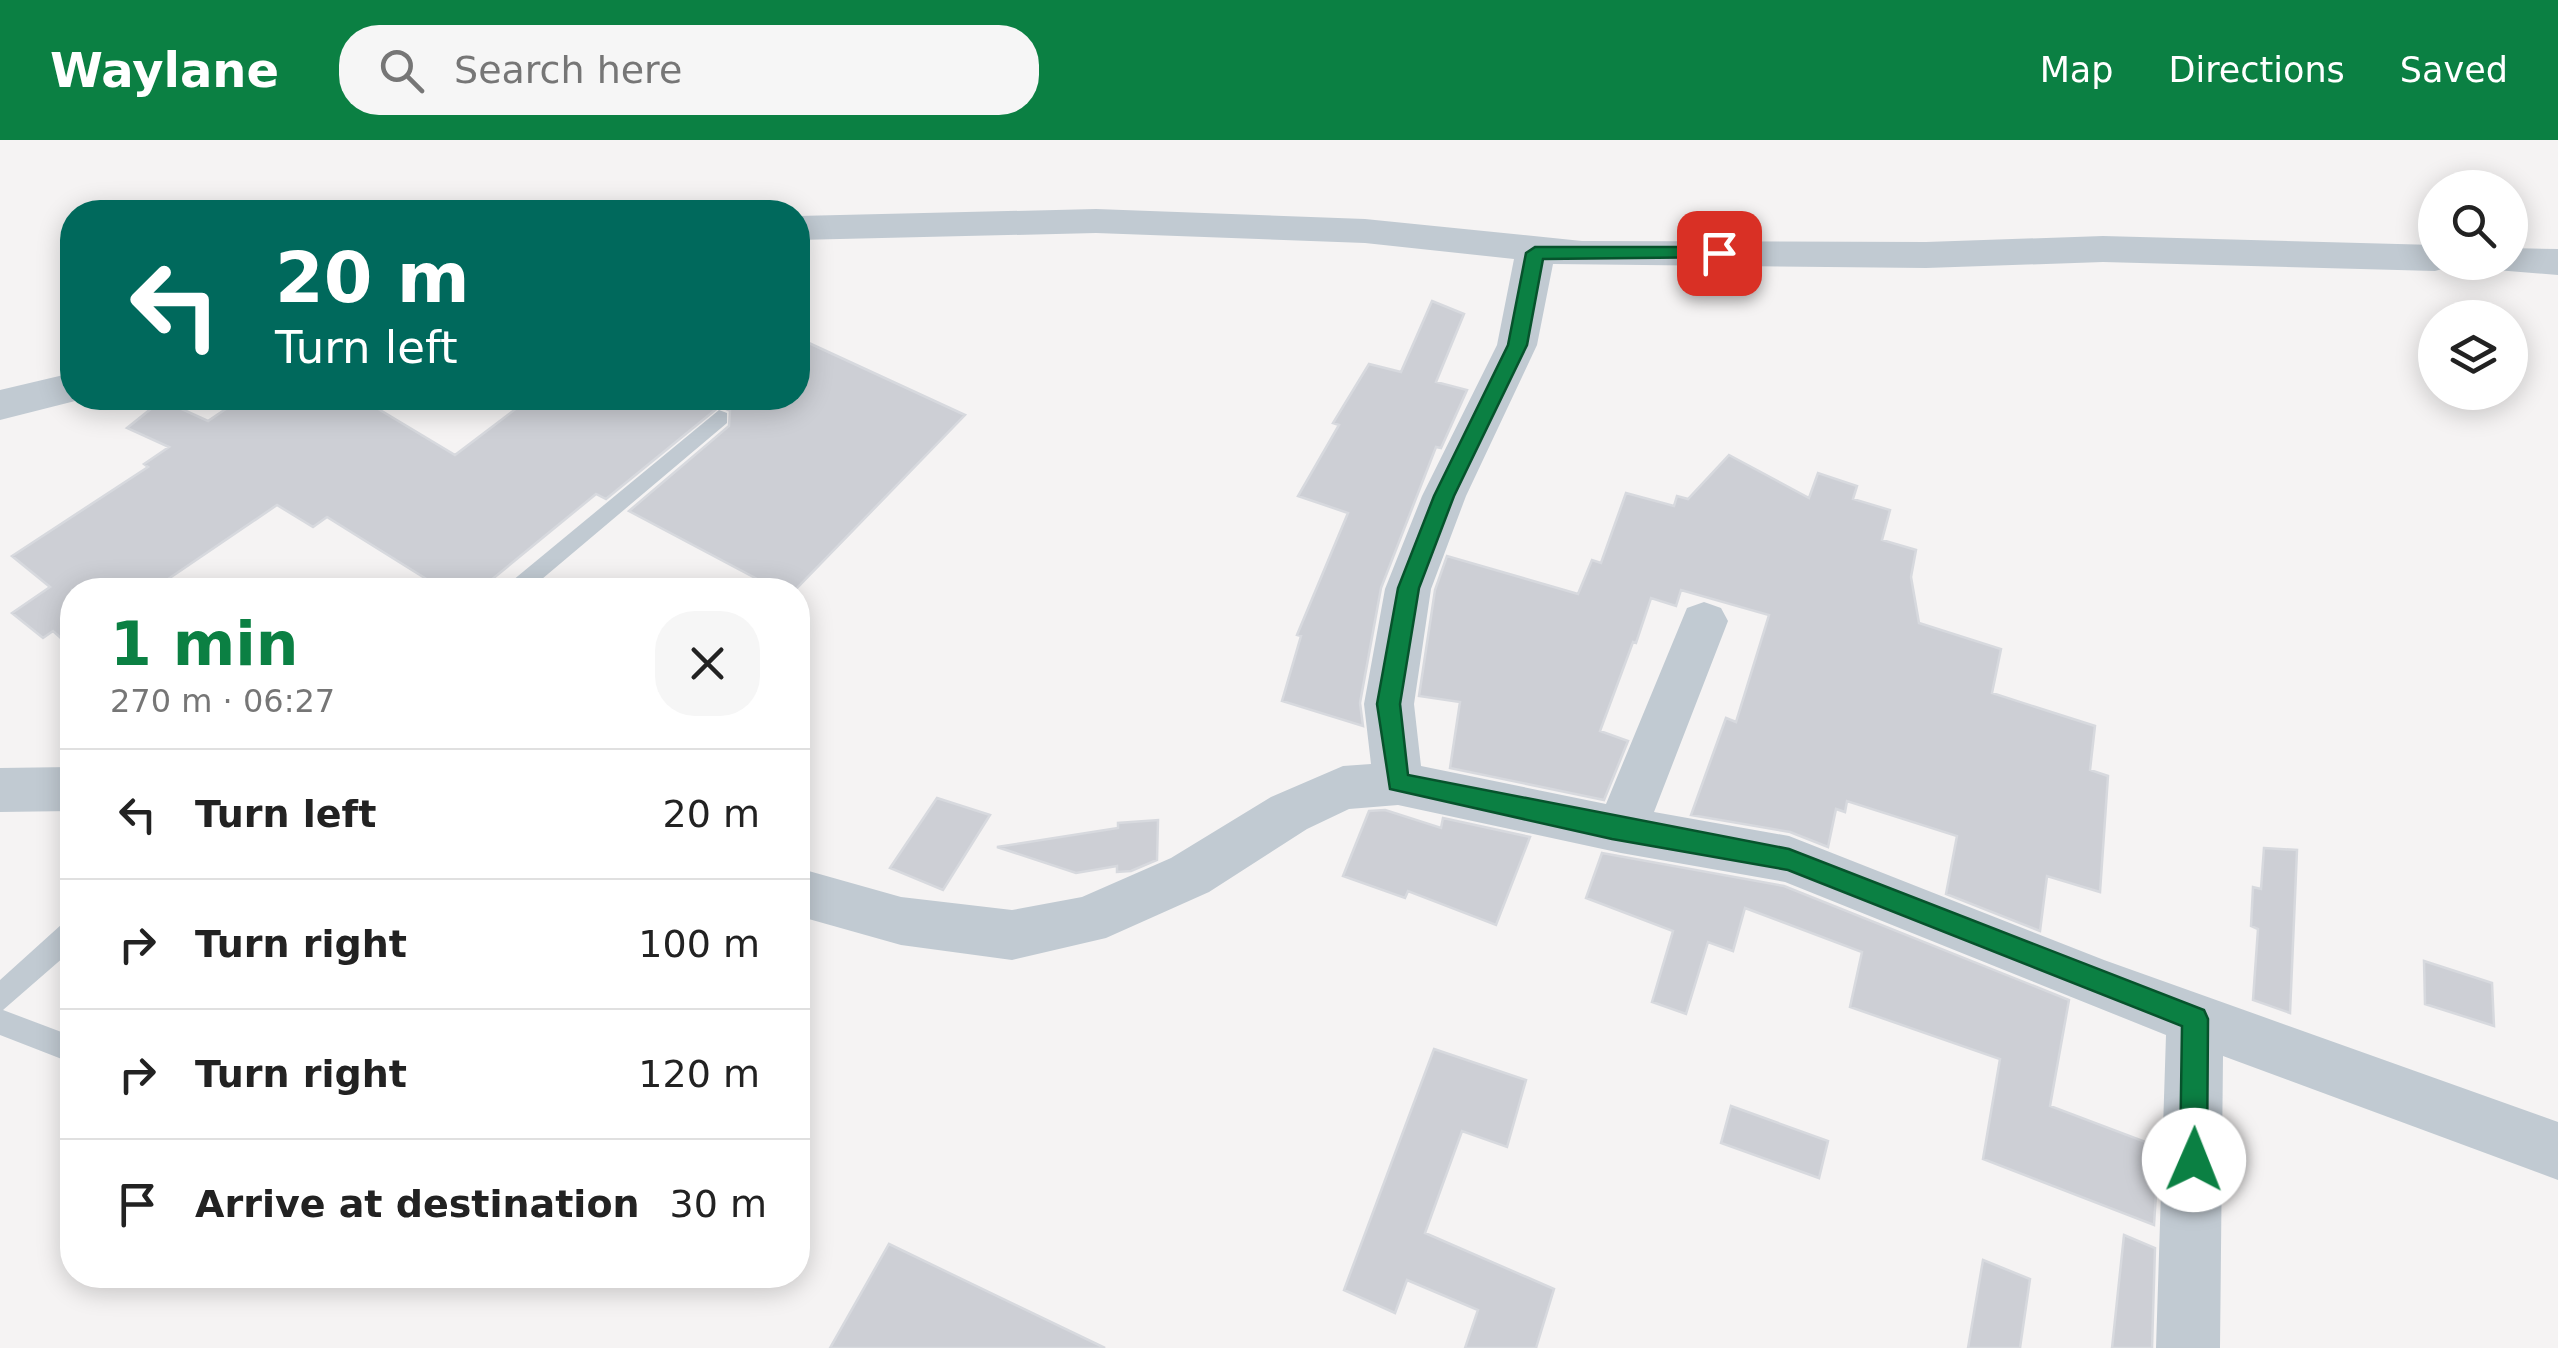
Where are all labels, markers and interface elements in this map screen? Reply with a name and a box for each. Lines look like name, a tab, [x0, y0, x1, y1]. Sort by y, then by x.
search box	[339, 25, 1039, 115]
text: Waylane	[50, 42, 279, 98]
icon: search	[374, 43, 429, 98]
text: Search here	[454, 48, 682, 92]
text: Map	[2040, 50, 2114, 90]
text: Directions	[2169, 50, 2345, 90]
text: Saved	[2400, 50, 2508, 90]
map controls	[2418, 170, 2528, 410]
button: search	[2418, 170, 2528, 280]
pin	[1677, 211, 1762, 296]
icon: arrive	[1692, 226, 1747, 281]
text: 20 m	[275, 237, 470, 319]
icon: left	[110, 240, 240, 370]
button: layers	[2418, 300, 2528, 410]
text: Turn left	[275, 321, 458, 374]
text: 1 min	[110, 609, 298, 679]
button: close	[655, 611, 760, 716]
text: 270 m · 06:27	[110, 682, 335, 720]
icon: left	[110, 787, 165, 842]
text: Turn left	[195, 792, 376, 836]
text: 20 m	[663, 792, 760, 836]
icon: right	[110, 917, 165, 972]
text: Turn right	[195, 922, 407, 966]
text: 100 m	[638, 922, 760, 966]
icon: right	[110, 1047, 165, 1102]
text: Turn right	[195, 1052, 407, 1096]
text: 120 m	[638, 1052, 760, 1096]
position arrow	[2142, 1108, 2246, 1212]
icon: arrive	[110, 1177, 165, 1232]
text: Arrive at destination	[195, 1182, 640, 1226]
text: 30 m	[670, 1182, 767, 1226]

